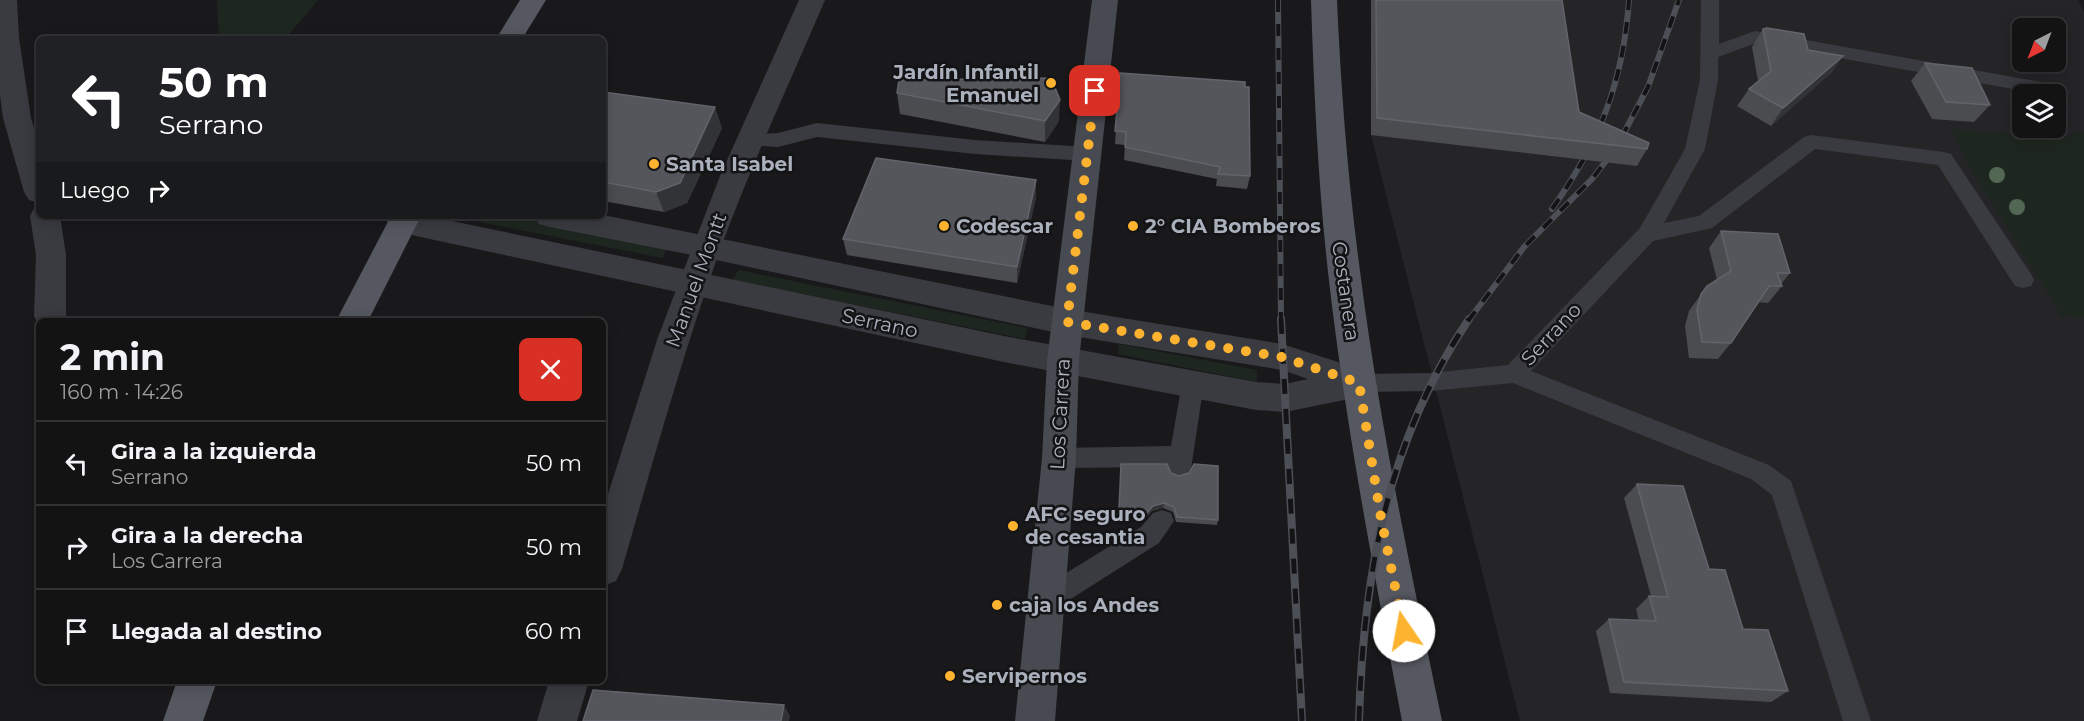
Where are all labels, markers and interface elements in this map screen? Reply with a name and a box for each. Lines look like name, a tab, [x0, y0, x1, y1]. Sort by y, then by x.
north arrow	[2012, 18, 2066, 72]
map controls	[2012, 18, 2066, 138]
text: 50 m	[159, 56, 268, 108]
icon: left	[60, 60, 138, 138]
place label: Jardín Infantil Emanuel	[892, 60, 1039, 107]
pin	[1069, 65, 1120, 116]
icon: arrive	[1078, 74, 1111, 107]
marker: Jardín Infantil Emanuel	[1044, 76, 1058, 90]
button: layers	[2012, 84, 2066, 138]
text: Serrano	[159, 108, 263, 141]
place label: Santa Isabel	[666, 152, 793, 176]
marker: Santa Isabel	[647, 157, 661, 171]
icon: right	[142, 174, 175, 207]
text: Luego	[60, 177, 130, 204]
street label: Manuel Montt	[660, 209, 732, 351]
place label: Codescar	[956, 214, 1053, 238]
place label: 2° CIA Bomberos	[1145, 214, 1321, 238]
marker: Codescar	[937, 219, 951, 233]
marker: 2° CIA Bomberos	[1126, 219, 1140, 233]
street label: Costanera	[1327, 240, 1365, 342]
street label: Serrano	[1516, 298, 1586, 370]
street label: Serrano	[840, 303, 920, 343]
text: 2 min	[60, 335, 165, 379]
button: close	[519, 338, 582, 401]
street label: Los Carrera	[1045, 358, 1075, 470]
text: 160 m · 14:26	[60, 380, 183, 404]
text: Gira a la izquierda	[111, 438, 317, 465]
icon: left	[60, 447, 93, 480]
text: 50 m	[526, 450, 582, 477]
text: Serrano	[111, 465, 188, 489]
place label: AFC seguro de cesantia	[1024, 502, 1146, 549]
marker: AFC seguro de cesantia	[1006, 519, 1020, 533]
text: Gira a la derecha	[111, 522, 303, 549]
icon: right	[60, 531, 93, 564]
text: 50 m	[526, 534, 582, 561]
text: Los Carrera	[111, 549, 223, 573]
place label: caja los Andes	[1009, 593, 1159, 617]
marker: caja los Andes	[990, 598, 1004, 612]
position arrow	[1372, 599, 1436, 663]
icon: arrive	[60, 615, 93, 648]
text: Llegada al destino	[111, 618, 322, 645]
text: 60 m	[525, 618, 582, 645]
place label: Servipernos	[962, 664, 1087, 688]
marker: Servipernos	[943, 669, 957, 683]

